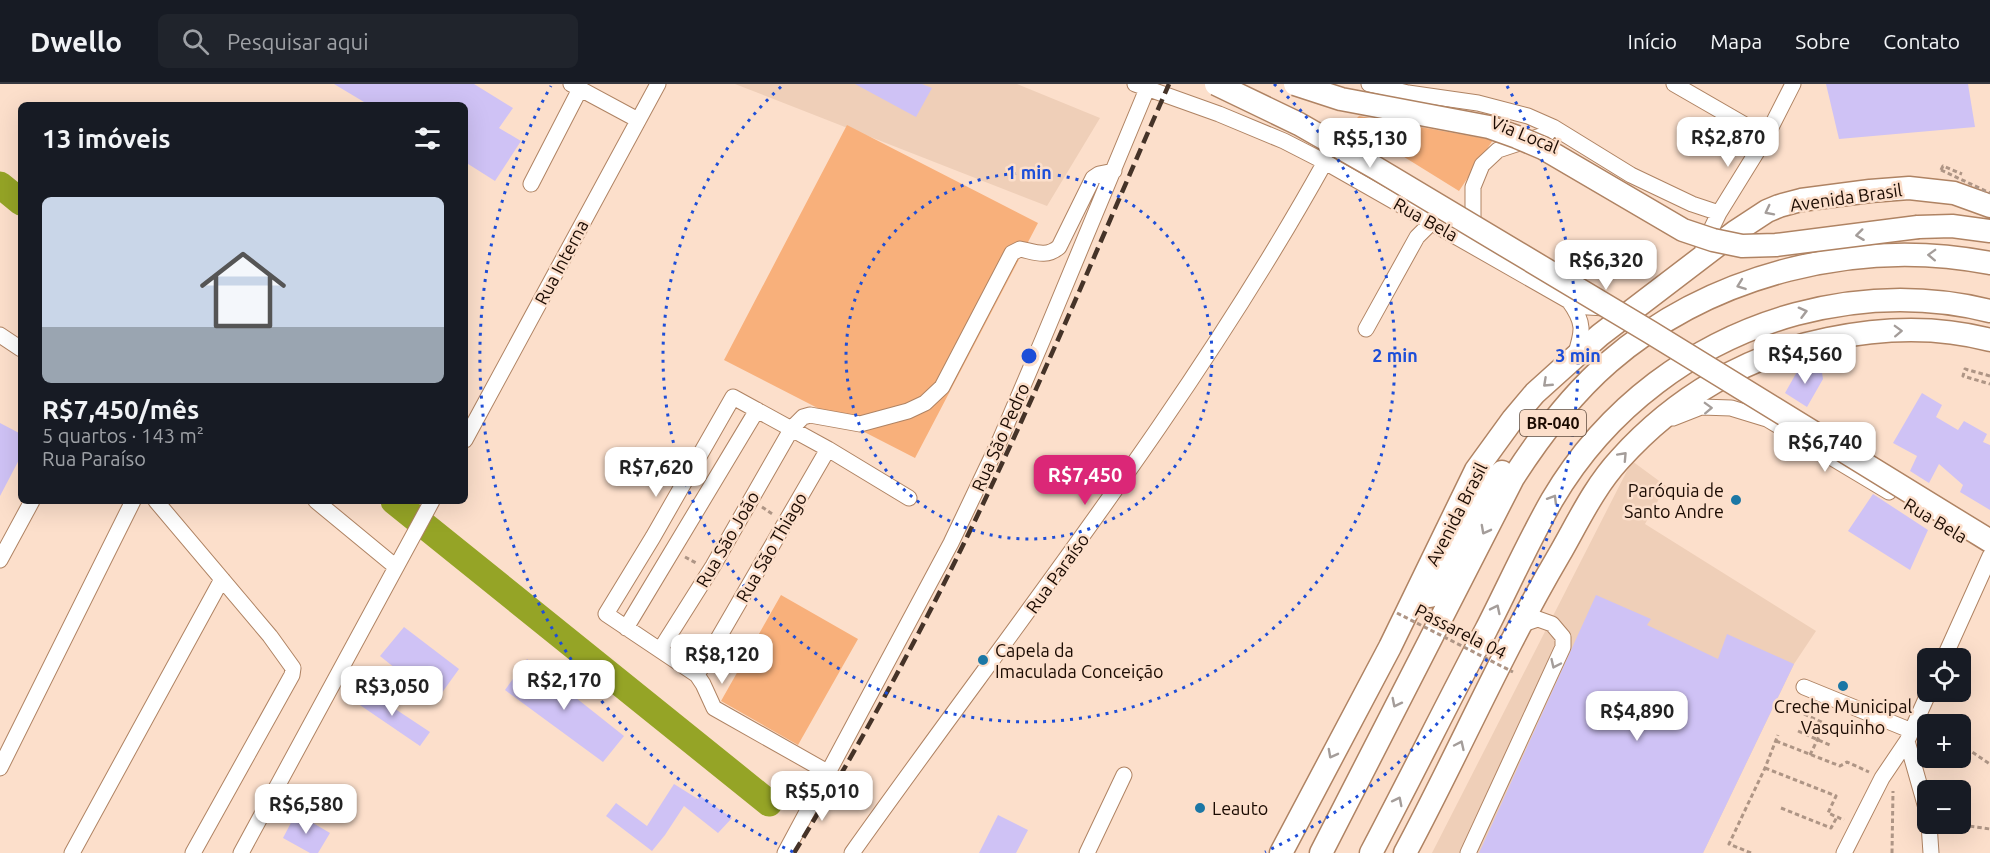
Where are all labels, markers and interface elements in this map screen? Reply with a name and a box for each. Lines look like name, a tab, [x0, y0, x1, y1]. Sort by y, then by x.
search box	[158, 14, 578, 68]
icon: search	[179, 25, 212, 58]
text: Dwello	[30, 26, 122, 57]
text: Pesquisar aqui	[227, 29, 369, 54]
text: Início	[1628, 29, 1677, 53]
text: Mapa	[1710, 29, 1762, 53]
text: Sobre	[1795, 29, 1850, 53]
text: Contato	[1883, 29, 1960, 53]
street label: Via Local	[1488, 111, 1562, 157]
pin: R$2,870	[1673, 117, 1783, 168]
pin: R$5,130	[1315, 118, 1425, 169]
icon: filters	[411, 122, 444, 155]
text: 13 imóveis	[42, 124, 171, 153]
text: R$2,870	[1691, 125, 1765, 148]
text: R$5,130	[1333, 126, 1407, 149]
text: 1 min	[1006, 162, 1052, 182]
street label: Avenida Brasil	[1789, 179, 1904, 215]
street label: Rua Bela	[1390, 193, 1462, 245]
one-way arrow	[1764, 204, 1775, 215]
street label: Rua Interna	[530, 216, 592, 308]
one-way arrow	[1855, 228, 1864, 240]
icon: home	[189, 236, 297, 344]
pin: R$6,320	[1551, 240, 1661, 291]
text: R$6,320	[1569, 248, 1643, 271]
one-way arrow	[1928, 249, 1937, 261]
one-way arrow	[1736, 278, 1747, 291]
one-way arrow	[1797, 307, 1808, 319]
one-way arrow	[1894, 324, 1903, 337]
pin: R$4,560	[1750, 334, 1860, 385]
text: R$4,560	[1768, 342, 1842, 365]
text: 2 min	[1372, 345, 1418, 365]
text: 3 min	[1555, 345, 1601, 365]
centre of rings	[1019, 346, 1039, 366]
one-way arrow	[1543, 376, 1553, 387]
street label: Rua São Pedro	[967, 380, 1033, 494]
text: R$7,450/mês	[42, 395, 199, 424]
one-way arrow	[1704, 402, 1713, 414]
road number: BR-040	[1520, 410, 1586, 436]
pin: R$6,740	[1770, 422, 1880, 473]
text: 5 quartos · 143 m²	[42, 424, 204, 447]
text: R$6,740	[1788, 430, 1862, 453]
text: Rua Paraíso	[42, 447, 146, 470]
pin: R$7,620	[601, 447, 711, 498]
one-way arrow	[1616, 453, 1627, 463]
text: R$7,620	[619, 455, 693, 478]
pin: R$7,450	[1030, 455, 1140, 506]
street label: Avenida Brasil	[1421, 459, 1491, 569]
text: R$7,450	[1048, 463, 1122, 486]
place label: Paróquia de Santo Andre	[1624, 480, 1724, 521]
street label: Rua São João	[691, 487, 763, 591]
street label: Rua São Thiago	[732, 489, 810, 605]
marker: Paróquia de Santo Andre	[1729, 493, 1743, 507]
street label: Rua Bela	[1901, 493, 1971, 547]
one-way arrow	[1546, 495, 1558, 505]
one-way arrow	[1481, 523, 1492, 534]
street label: Rua Paraíso	[1021, 529, 1093, 617]
street label: Passarela 04	[1412, 599, 1510, 663]
one-way arrow	[1489, 604, 1501, 615]
pin: R$8,120	[667, 634, 777, 685]
place label: Capela da Imaculada Conceição	[995, 640, 1164, 681]
text: R$8,120	[685, 642, 759, 665]
map controls	[1917, 648, 1971, 834]
button: locate	[1917, 648, 1971, 702]
marker: Capela da Imaculada Conceição	[976, 653, 990, 667]
one-way arrow	[1551, 657, 1563, 668]
pin: R$2,170	[509, 660, 619, 711]
pin: R$3,050	[337, 666, 447, 717]
text: R$2,170	[527, 668, 601, 691]
text: R$3,050	[355, 674, 429, 697]
marker: Creche Municipal Vasquinho	[1836, 679, 1850, 693]
pin: R$4,890	[1582, 691, 1692, 742]
place label: Creche Municipal Vasquinho	[1774, 696, 1912, 737]
one-way arrow	[1392, 697, 1404, 708]
text: R$4,890	[1600, 699, 1674, 722]
button: +	[1917, 714, 1971, 768]
one-way arrow	[1453, 741, 1465, 752]
one-way arrow	[1328, 748, 1339, 758]
pin: R$5,010	[767, 771, 877, 822]
text: R$5,010	[785, 779, 859, 802]
button: −	[1917, 780, 1971, 834]
pin: R$6,580	[251, 784, 361, 835]
text: R$6,580	[269, 792, 343, 815]
one-way arrow	[1391, 797, 1402, 808]
place label: Leauto	[1212, 798, 1268, 818]
marker: Leauto	[1193, 801, 1207, 815]

